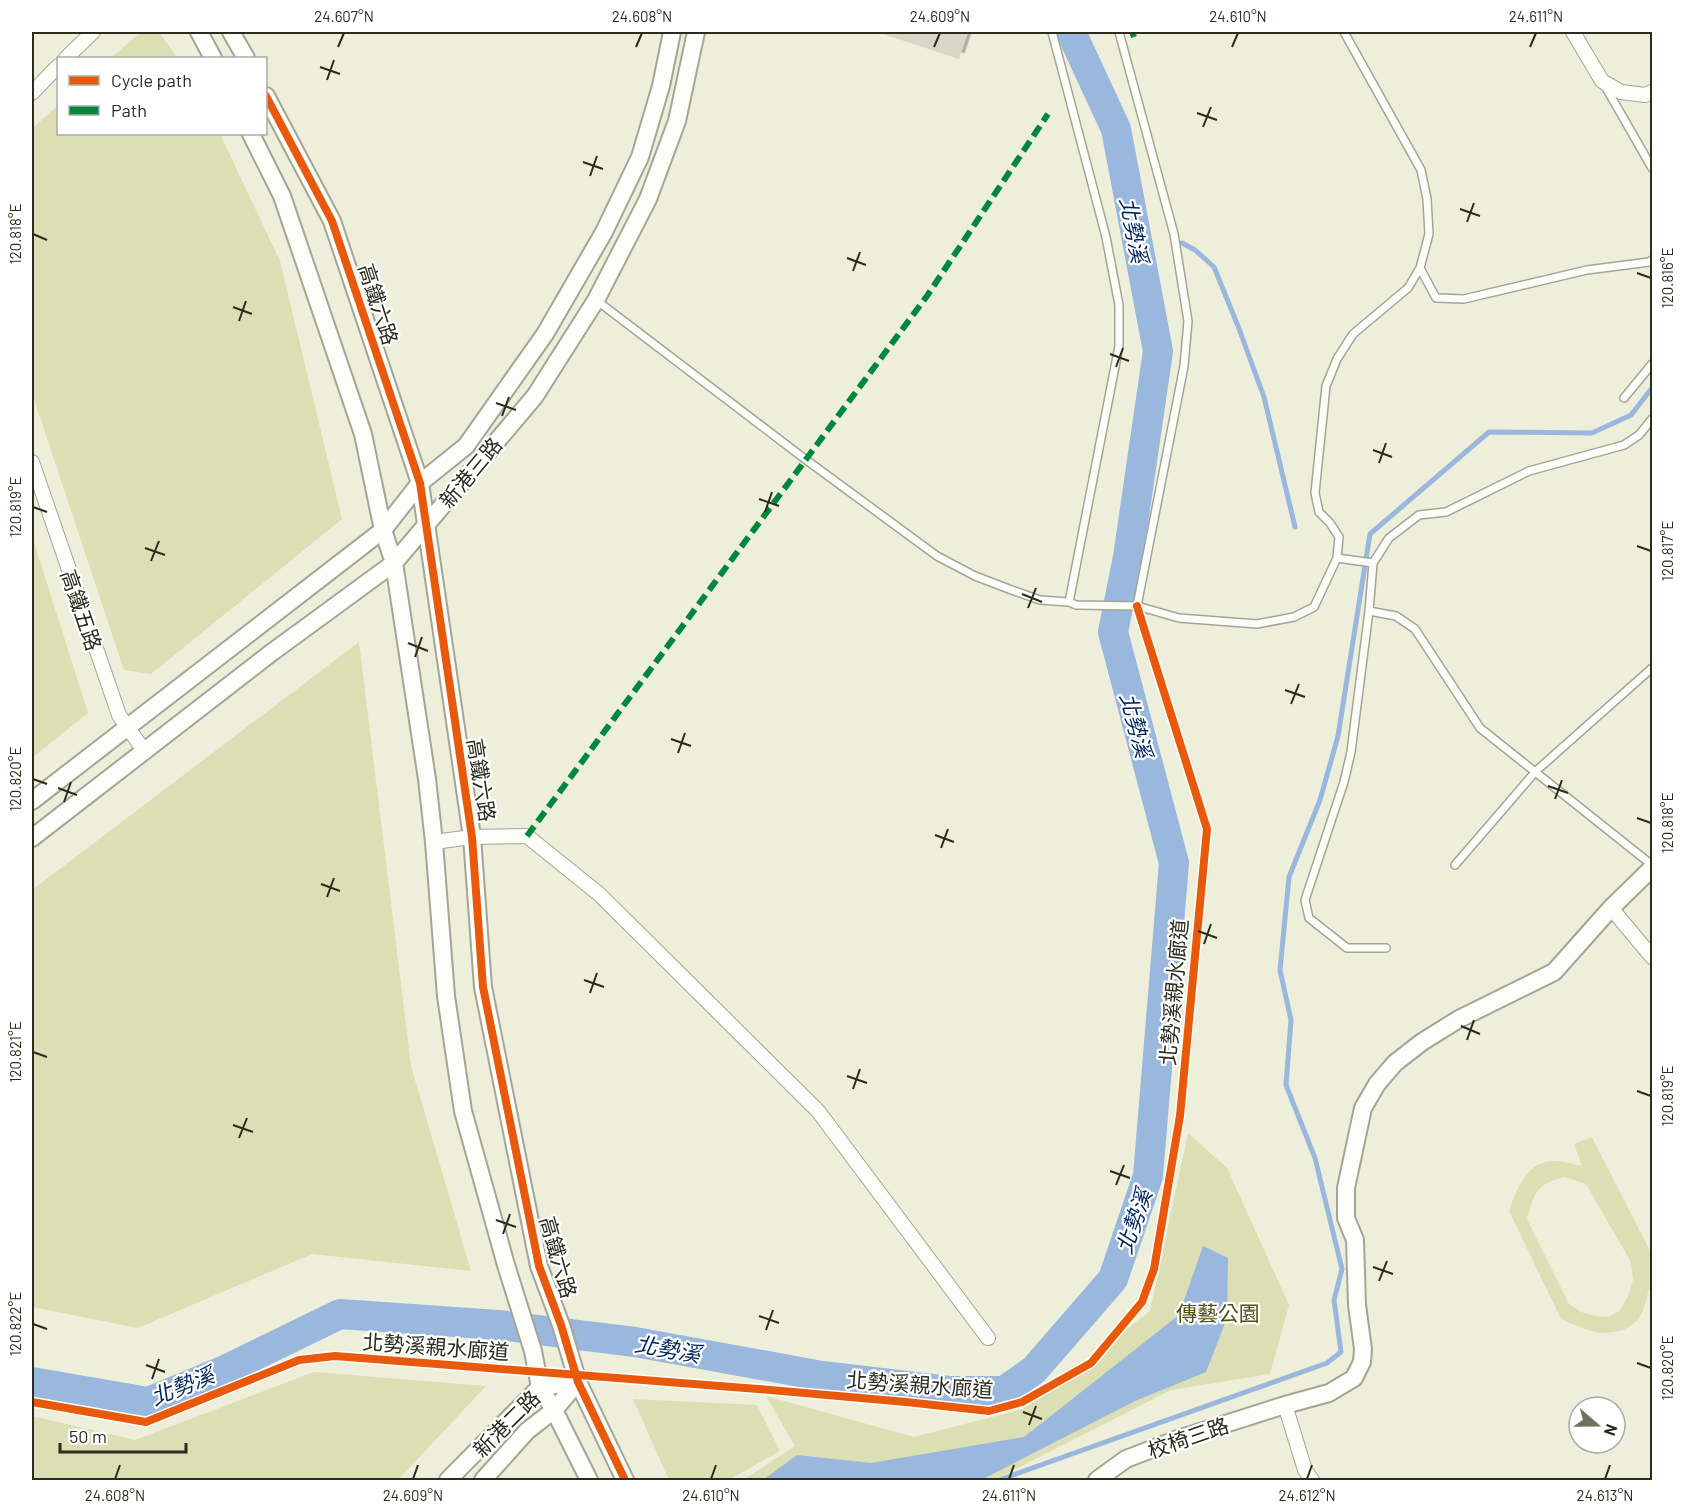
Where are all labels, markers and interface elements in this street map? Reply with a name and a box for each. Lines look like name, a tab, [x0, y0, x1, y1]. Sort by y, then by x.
text: 24.607°N	[314, 7, 374, 25]
text: 24.608°N	[612, 7, 672, 25]
text: 24.609°N	[910, 7, 970, 25]
text: 24.610°N	[1209, 7, 1267, 25]
text: 24.611°N	[1509, 7, 1563, 25]
legend	[57, 57, 267, 135]
text: Cycle path	[111, 69, 192, 91]
text: Path	[111, 99, 147, 121]
water label: 北勢溪	[1116, 195, 1155, 268]
text: 120.818°E	[6, 203, 24, 265]
text: 120.816°E	[1658, 247, 1676, 309]
street label: 高鐵六路	[354, 260, 404, 348]
street label: 新港三路	[433, 432, 507, 512]
text: 120.819°E	[6, 476, 24, 538]
text: 120.817°E	[1658, 521, 1676, 581]
street label: 高鐵五路	[57, 566, 107, 654]
water label: 北勢溪	[1116, 690, 1159, 763]
street label: 高鐵六路	[463, 737, 501, 823]
text: 120.820°E	[6, 746, 24, 812]
text: 120.818°E	[1658, 792, 1676, 854]
street label: 北勢溪親水廊道	[1154, 918, 1192, 1066]
text: 120.821°E	[6, 1021, 24, 1083]
text: 120.819°E	[1658, 1065, 1676, 1127]
water label: 北勢溪	[1110, 1183, 1157, 1256]
street label: 高鐵六路	[535, 1213, 583, 1301]
text: 120.822°E	[6, 1292, 24, 1356]
park label: 傳藝公園	[1176, 1300, 1260, 1325]
street label: 北勢溪親水廊道	[362, 1328, 510, 1364]
water label: 北勢溪	[633, 1329, 706, 1367]
text: 120.820°E	[1658, 1335, 1676, 1401]
water label: 北勢溪	[147, 1359, 220, 1409]
street label: 北勢溪親水廊道	[846, 1366, 994, 1402]
street label: 新港二路	[467, 1384, 545, 1462]
north arrow	[1567, 1395, 1627, 1455]
street label: 校椅三路	[1144, 1412, 1232, 1462]
scale bar	[60, 1416, 186, 1454]
text: N	[1601, 1422, 1622, 1439]
text: 50 m	[69, 1425, 107, 1447]
text: 24.608°N	[85, 1486, 145, 1504]
text: 24.609°N	[383, 1486, 443, 1504]
text: 24.610°N	[682, 1486, 740, 1504]
text: 24.611°N	[982, 1486, 1036, 1504]
text: 24.612°N	[1278, 1486, 1336, 1504]
text: 24.613°N	[1577, 1486, 1633, 1504]

